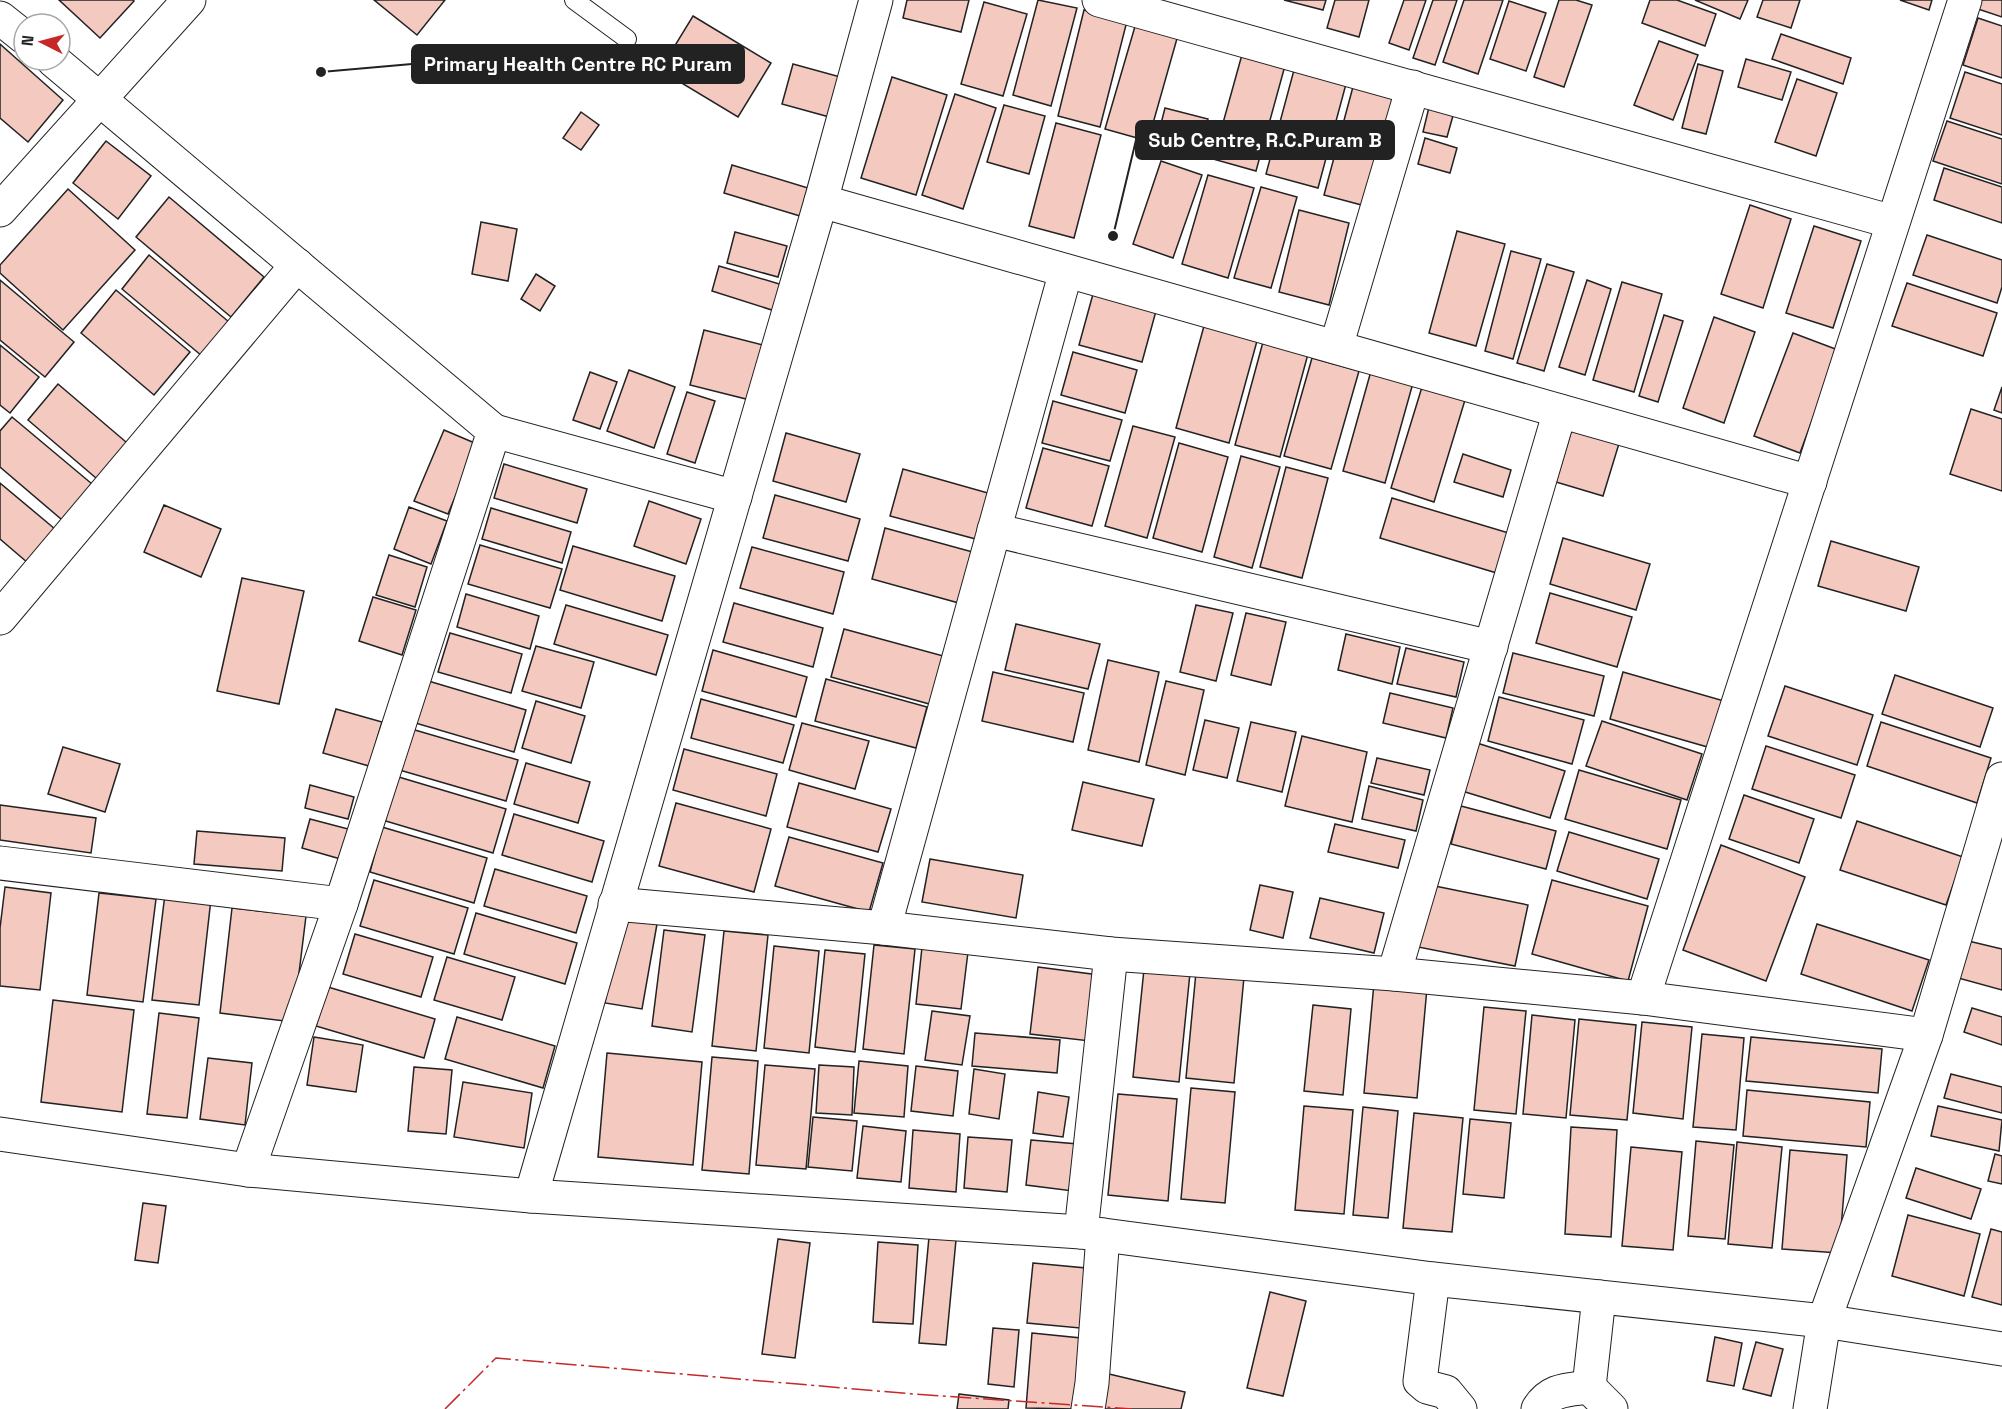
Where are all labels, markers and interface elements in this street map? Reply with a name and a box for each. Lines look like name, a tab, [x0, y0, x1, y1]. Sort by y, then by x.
north arrow	[12, 12, 72, 72]
text: N	[17, 34, 39, 47]
callout: Primary Health Centre RC Puram	[412, 45, 744, 83]
text: Primary Health Centre RC Puram	[424, 51, 732, 77]
callout: Sub Centre, R.C.Puram B	[1136, 121, 1394, 159]
text: Sub Centre, R.C.Puram B	[1148, 127, 1382, 153]

